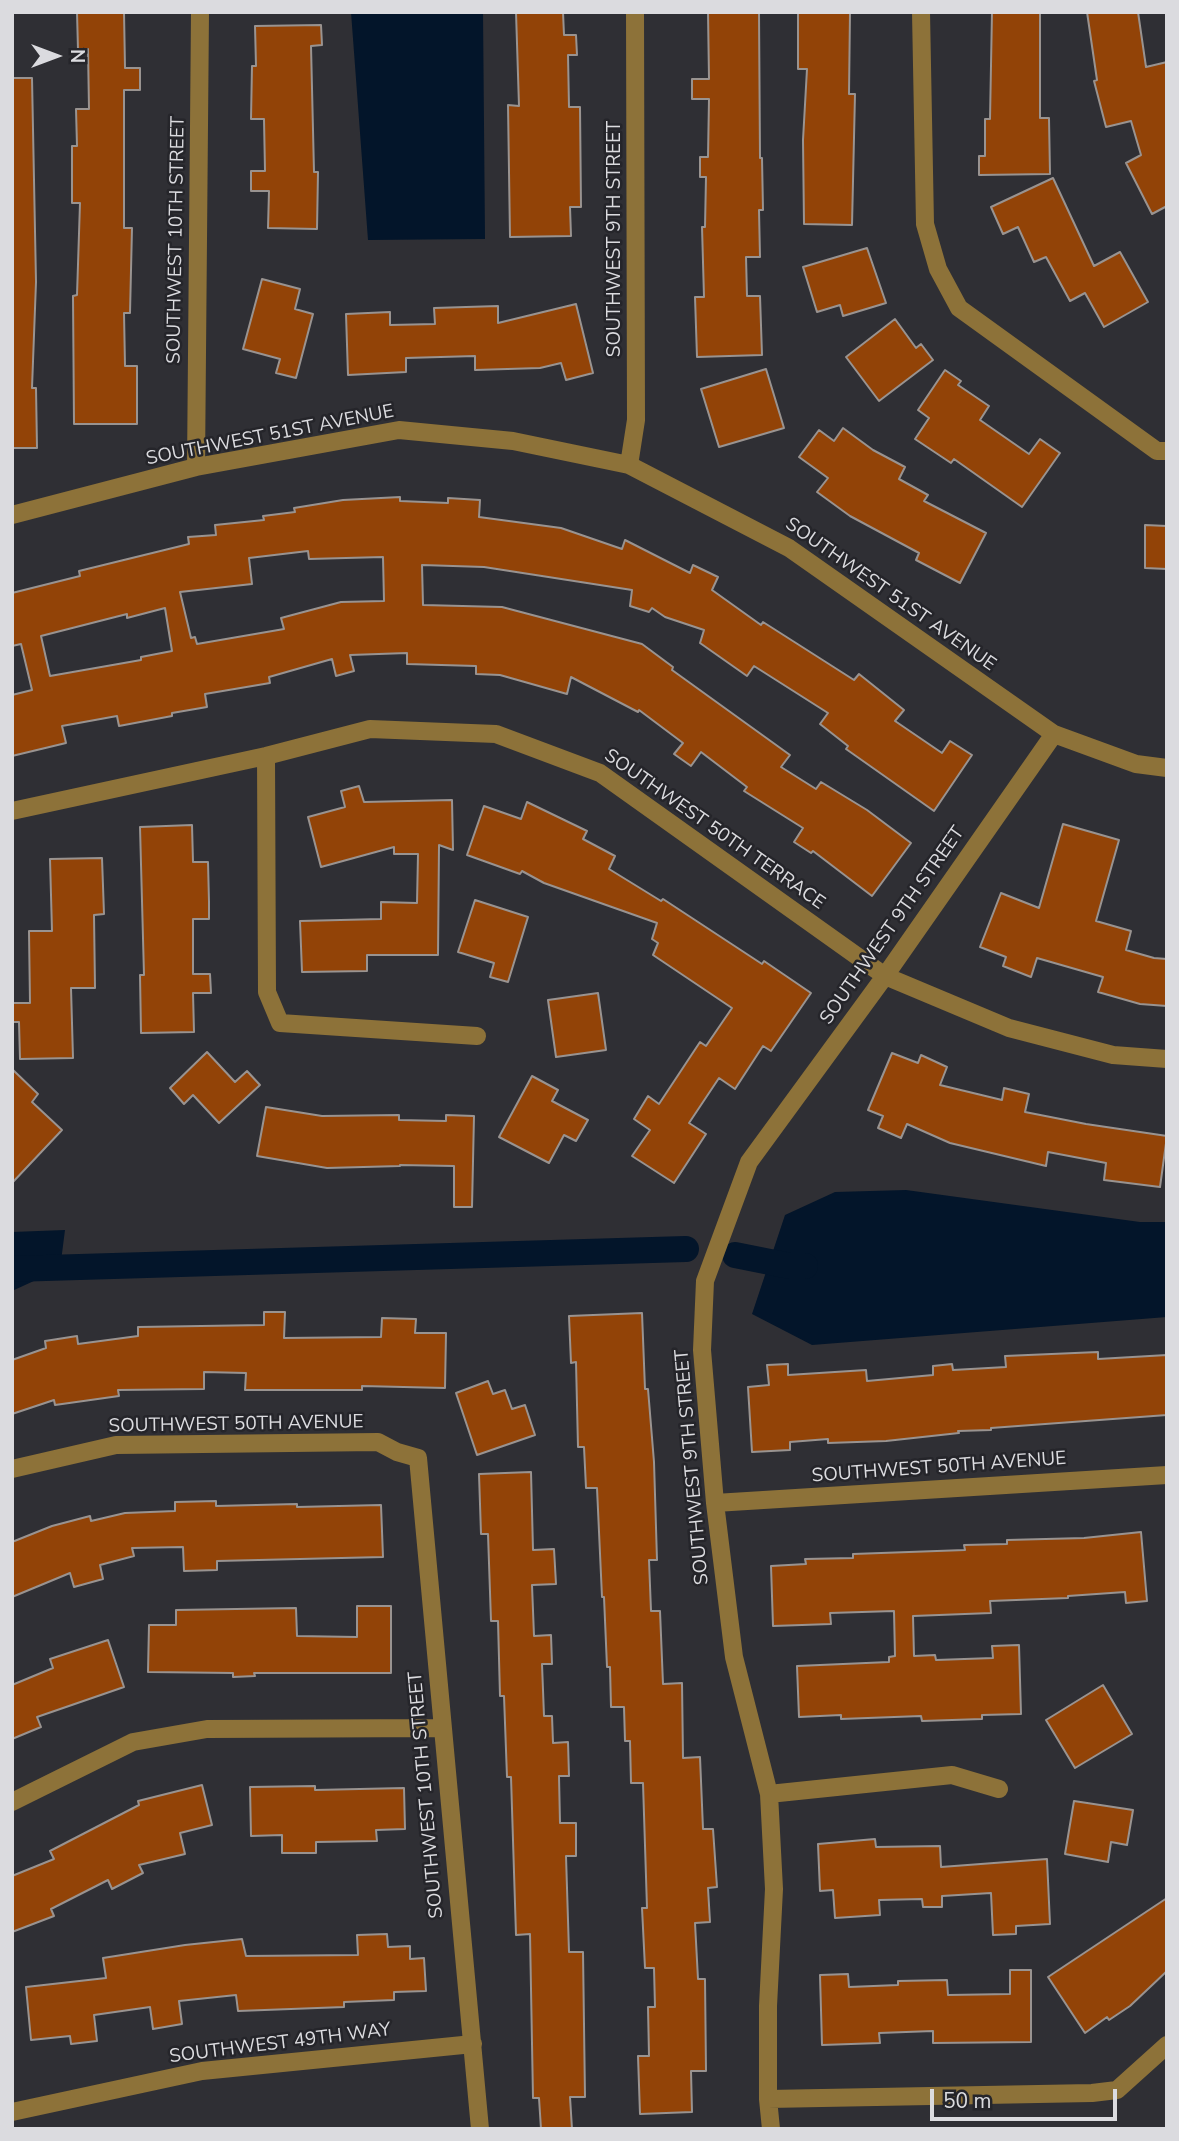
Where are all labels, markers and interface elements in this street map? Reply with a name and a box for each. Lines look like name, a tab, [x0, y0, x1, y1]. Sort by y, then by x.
north arrow	[21, 21, 91, 91]
text: N	[64, 49, 90, 63]
street label: SOUTHWEST 10TH STREET	[163, 116, 191, 364]
street label: SOUTHWEST 9TH STREET	[604, 121, 626, 357]
street label: SOUTHWEST 51ST AVENUE	[144, 401, 396, 471]
street label: SOUTHWEST 51ST AVENUE	[780, 513, 1000, 677]
street label: SOUTHWEST 50TH TERRACE	[599, 745, 829, 915]
street label: SOUTHWEST 9TH STREET	[816, 823, 970, 1029]
street label: SOUTHWEST 9TH STREET	[671, 1348, 715, 1586]
street label: SOUTHWEST 50TH AVENUE	[108, 1411, 364, 1439]
street label: SOUTHWEST 50TH AVENUE	[811, 1448, 1067, 1488]
street label: SOUTHWEST 10TH STREET	[405, 1670, 449, 1920]
street label: SOUTHWEST 49TH WAY	[168, 2019, 392, 2069]
scale bar	[934, 2074, 1121, 2118]
text: 50 m	[943, 2087, 992, 2115]

